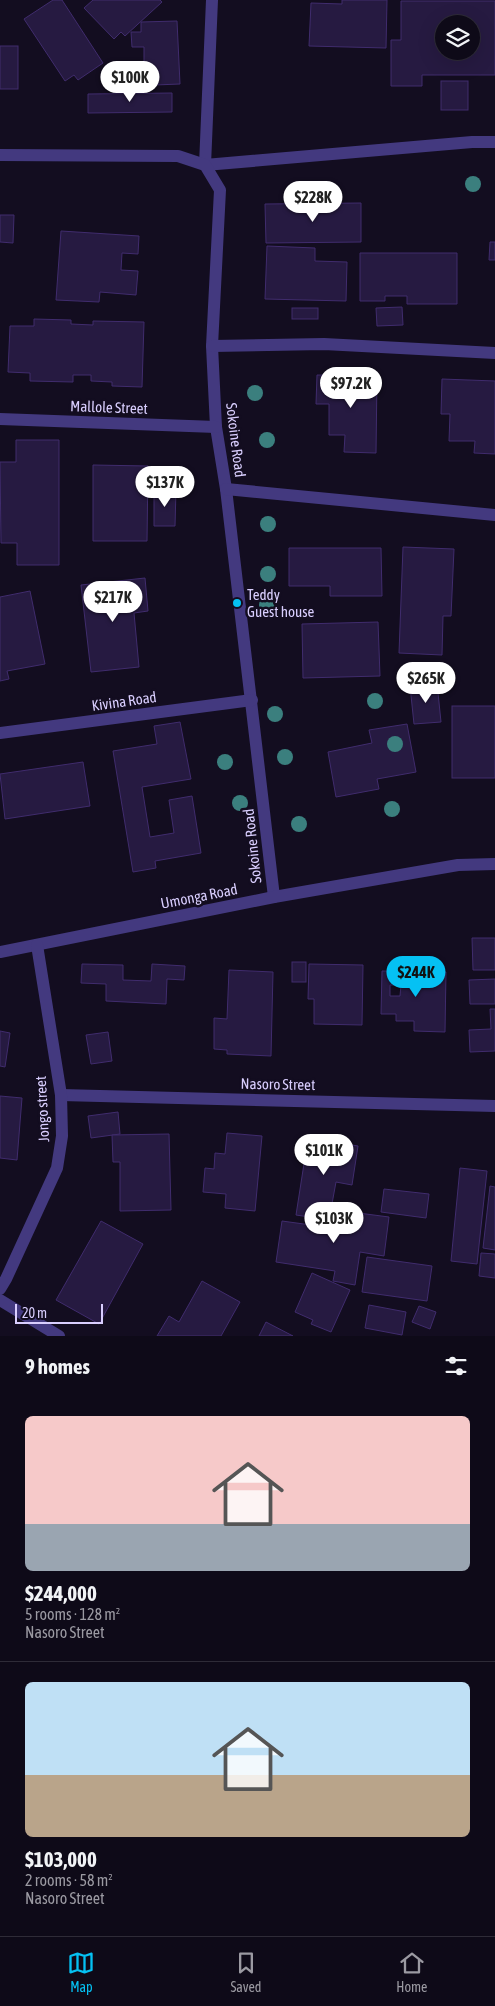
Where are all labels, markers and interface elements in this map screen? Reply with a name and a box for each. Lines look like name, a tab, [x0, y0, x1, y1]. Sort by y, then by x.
map controls	[435, 15, 480, 60]
button: layers	[435, 15, 480, 60]
pin: $100K	[95, 61, 165, 103]
text: $100K	[111, 68, 149, 86]
pin: $228K	[278, 180, 348, 223]
text: $228K	[294, 188, 332, 206]
pin: $97.2K	[310, 366, 392, 409]
text: $97.2K	[331, 374, 371, 392]
street label: Mallole Street	[70, 397, 148, 417]
street label: Sokoine Road	[223, 402, 249, 478]
pin: $137K	[130, 466, 200, 508]
text: $137K	[146, 473, 184, 491]
pin: $217K	[78, 580, 148, 623]
place label: Teddy Guest house	[247, 586, 315, 620]
text: $217K	[94, 588, 132, 606]
marker: Teddy Guest house	[231, 597, 243, 609]
pin: $265K	[391, 662, 461, 704]
text: $265K	[407, 669, 445, 687]
street label: Kivina Road	[90, 688, 158, 714]
street label: Sokoine Road	[240, 808, 264, 884]
street label: Umonga Road	[159, 880, 239, 912]
pin: $244K	[381, 956, 451, 998]
text: $244K	[397, 963, 435, 981]
street label: Jongo street	[32, 1075, 52, 1143]
street label: Nasoro Street	[241, 1075, 315, 1093]
pin: $101K	[289, 1134, 359, 1176]
text: $101K	[305, 1141, 343, 1159]
pin: $103K	[299, 1202, 369, 1244]
text: $103K	[315, 1209, 353, 1227]
scale bar	[15, 1301, 102, 1324]
text: 20 m	[22, 1305, 47, 1321]
icon: filters	[442, 1352, 470, 1380]
text: 9 homes	[25, 1354, 90, 1378]
icon: home	[203, 1449, 293, 1539]
text: $244,000	[25, 1581, 97, 1605]
text: 5 rooms · 128 m²	[25, 1605, 120, 1623]
text: Nasoro Street	[25, 1623, 105, 1641]
icon: home	[203, 1714, 293, 1804]
text: $103,000	[25, 1847, 97, 1871]
text: 2 rooms · 58 m²	[25, 1871, 113, 1889]
text: Nasoro Street	[25, 1889, 105, 1907]
tab: Map	[67, 1949, 95, 1995]
tab: Saved	[230, 1949, 261, 1995]
tab: Home	[396, 1949, 427, 1995]

